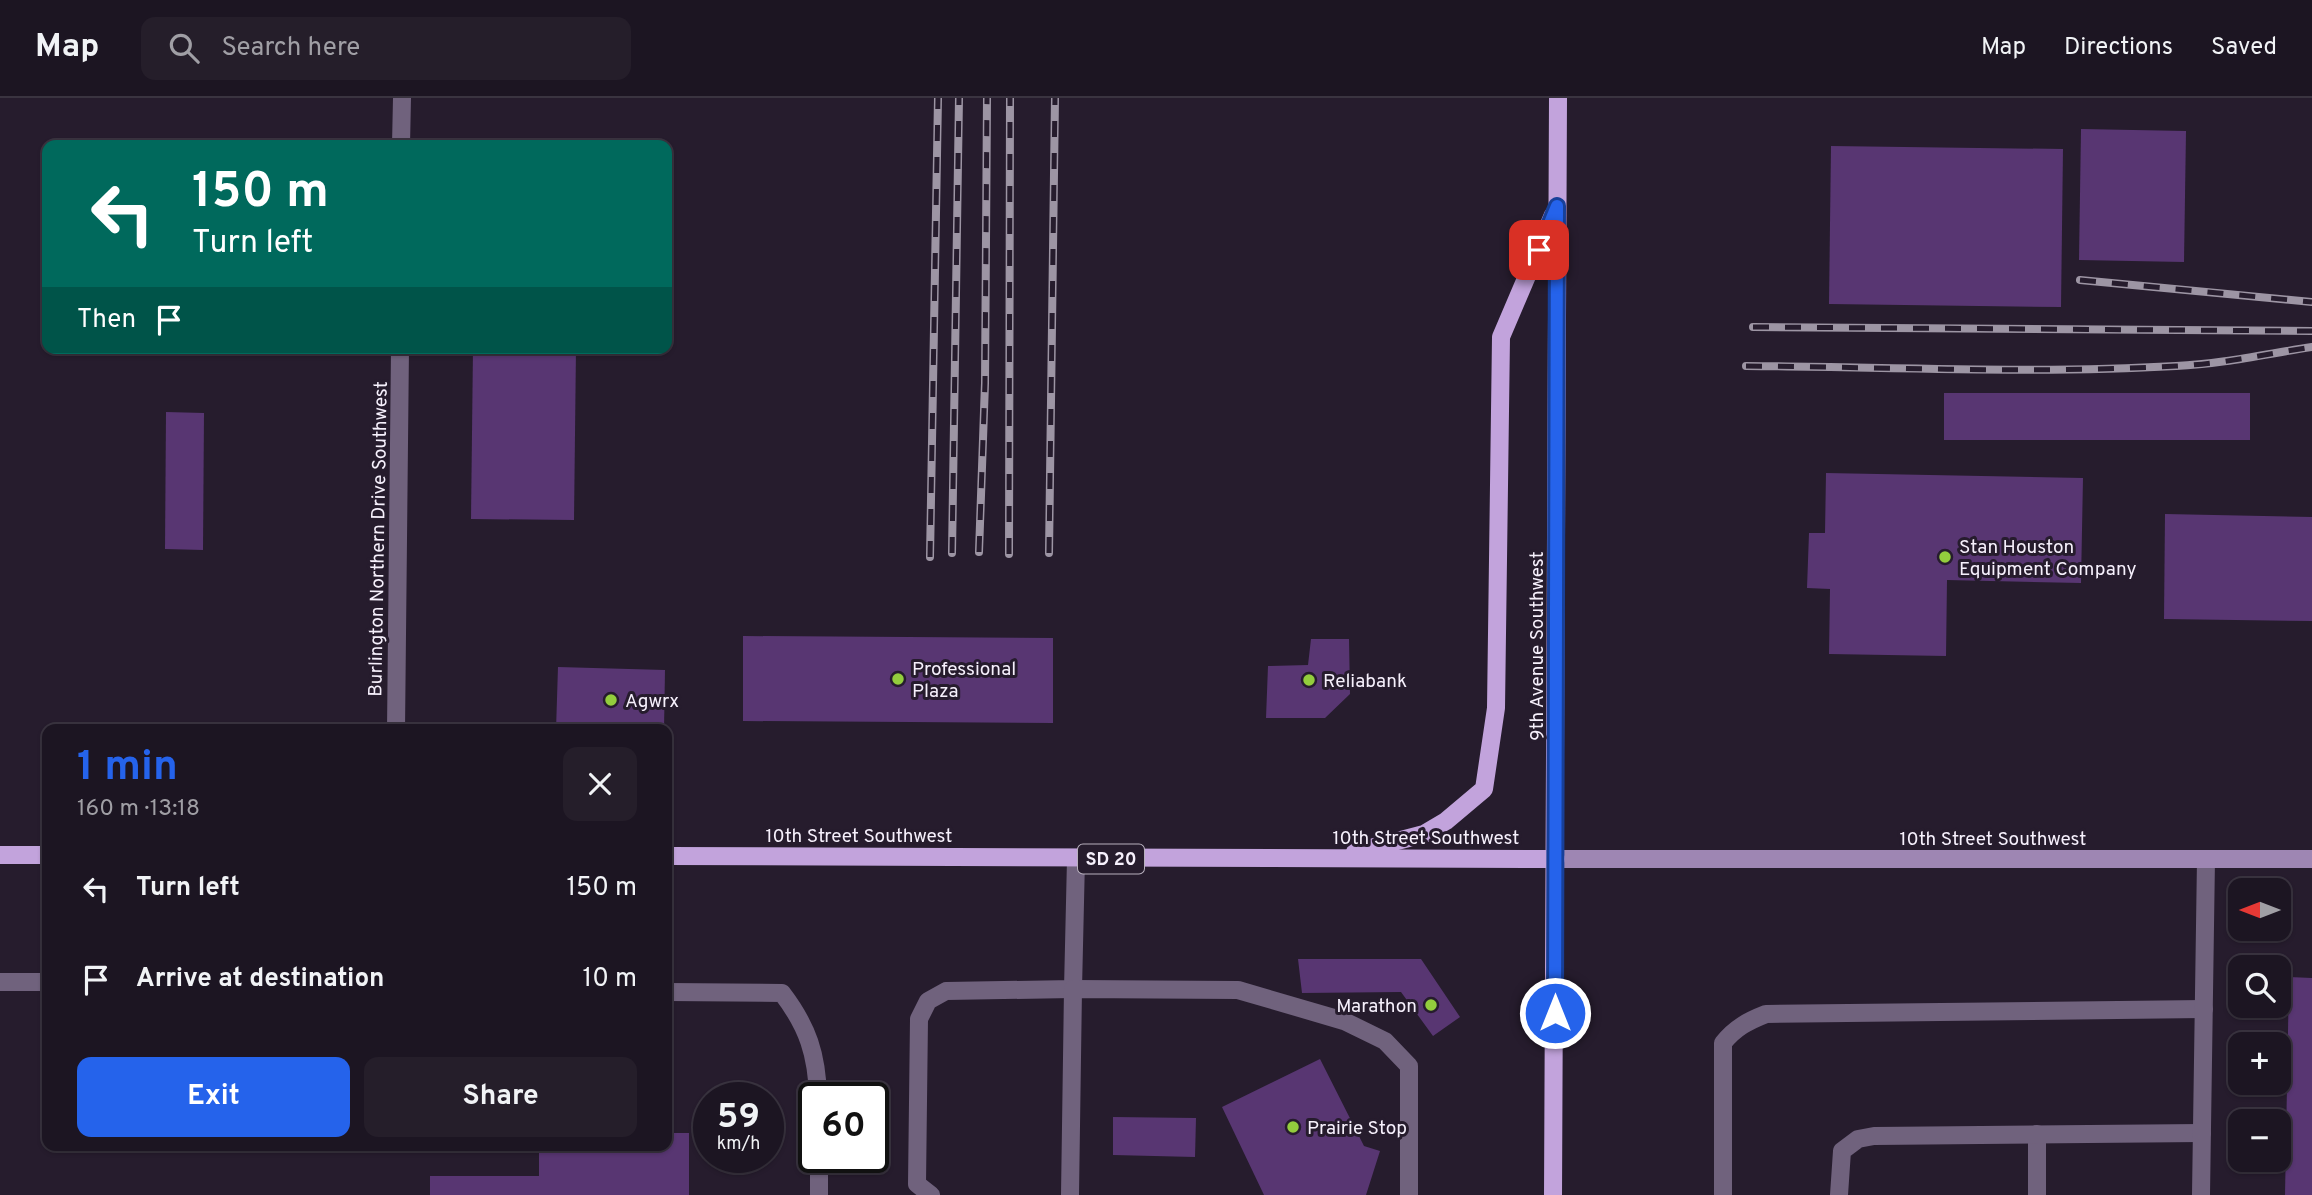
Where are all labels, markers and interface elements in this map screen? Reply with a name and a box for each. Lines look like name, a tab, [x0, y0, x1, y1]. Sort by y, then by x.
search box	[141, 17, 631, 80]
text: Map	[35, 27, 99, 69]
icon: search	[165, 29, 203, 67]
text: Search here	[221, 32, 360, 65]
text: Map	[1981, 33, 2026, 63]
text: Directions	[2064, 33, 2173, 63]
text: Saved	[2211, 33, 2277, 63]
text: 150 m	[192, 163, 329, 225]
icon: left	[77, 168, 168, 259]
pin	[1509, 220, 1569, 280]
text: Turn left	[192, 224, 313, 264]
icon: arrive	[1520, 231, 1558, 269]
icon: arrive	[150, 301, 188, 339]
text: Then	[77, 304, 136, 337]
street label: Burlington Northern Drive Southwest	[364, 381, 394, 697]
place label: Stan Houston Equipment Company	[1959, 536, 2137, 582]
marker: Stan Houston Equipment Company	[1937, 549, 1953, 565]
street label: 9th Avenue Southwest	[1526, 551, 1550, 741]
place label: Professional Plaza	[912, 658, 1016, 704]
place label: Reliabank	[1323, 670, 1407, 694]
marker: Professional Plaza	[890, 671, 906, 687]
marker: Reliabank	[1301, 672, 1317, 688]
place label: Agwrx	[625, 690, 679, 714]
marker: Agwrx	[603, 692, 619, 708]
text: 1 min	[77, 742, 178, 795]
button: close	[563, 747, 637, 821]
text: 160 m · 13:18	[77, 795, 200, 824]
street label: 10th Street Southwest	[766, 825, 953, 849]
street label: 10th Street Southwest	[1333, 827, 1520, 851]
street label: 10th Street Southwest	[1900, 828, 2087, 852]
road number: SD 20	[1078, 844, 1144, 874]
icon: left	[77, 870, 115, 908]
text: Turn left	[136, 872, 240, 905]
text: 150 m	[566, 872, 637, 905]
north arrow	[2228, 878, 2291, 942]
map controls	[2228, 878, 2291, 1172]
button: search	[2228, 955, 2291, 1018]
icon: arrive	[77, 961, 115, 999]
text: Arrive at destination	[136, 963, 384, 996]
text: 10 m	[582, 963, 637, 996]
position arrow	[1518, 976, 1592, 1050]
place label: Marathon	[1336, 995, 1417, 1019]
marker: Marathon	[1423, 997, 1439, 1013]
button: +	[2228, 1032, 2291, 1095]
button: Exit	[77, 1057, 350, 1137]
button: Share	[364, 1057, 637, 1137]
speed limit sign: 60	[798, 1082, 889, 1173]
text: 59	[717, 1096, 760, 1140]
button: −	[2228, 1109, 2291, 1172]
place label: Prairie Stop	[1307, 1117, 1407, 1141]
marker: Prairie Stop	[1285, 1119, 1301, 1135]
text: km/h	[717, 1133, 760, 1156]

